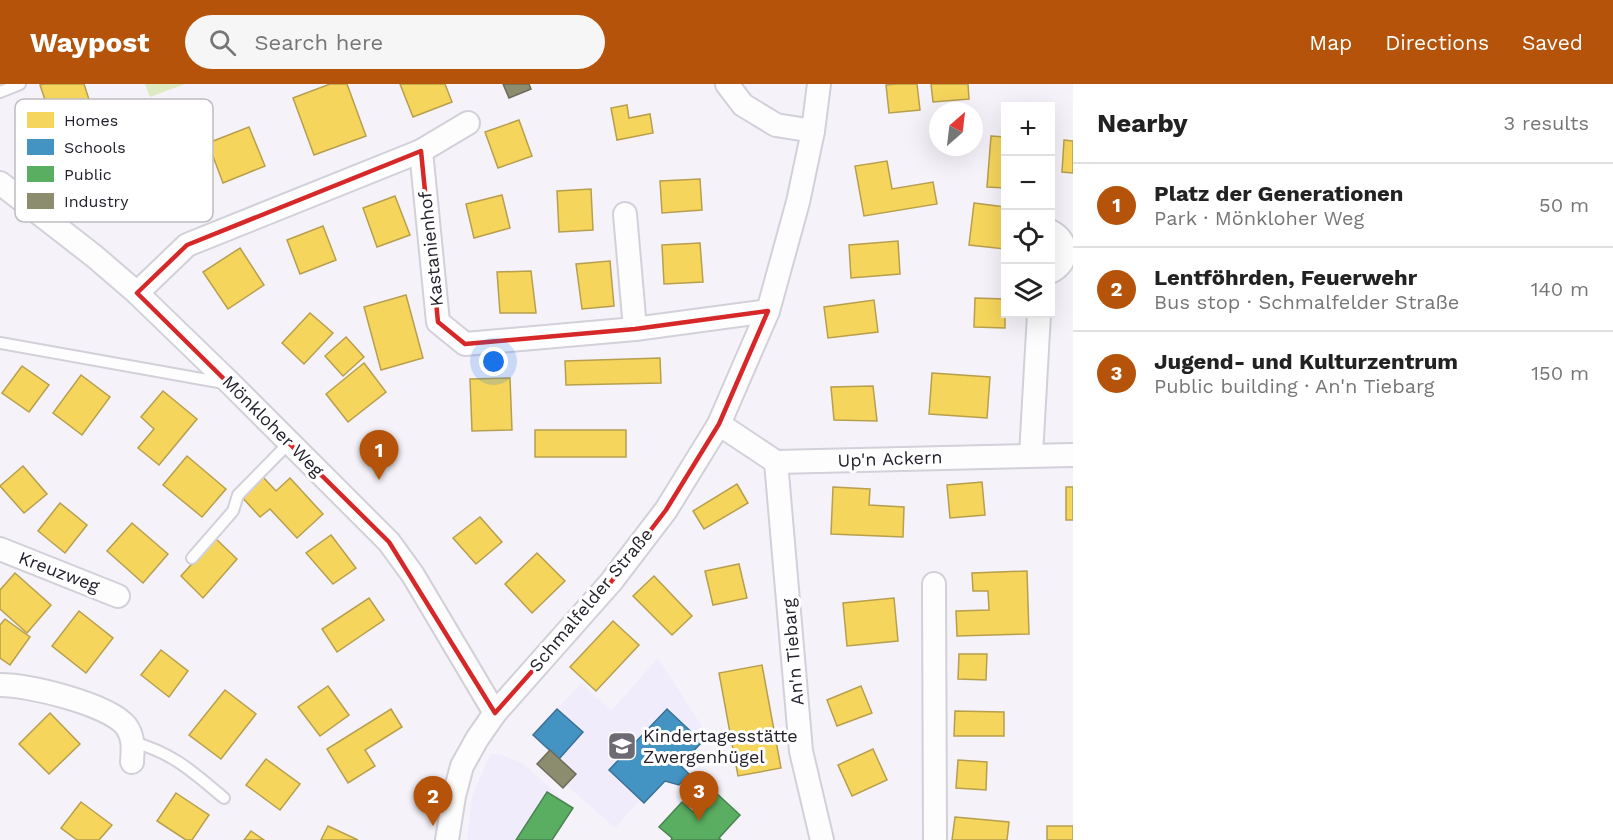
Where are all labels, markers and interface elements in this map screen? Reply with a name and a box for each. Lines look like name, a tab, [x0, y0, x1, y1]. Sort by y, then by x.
search box	[185, 15, 605, 69]
text: Waypost	[30, 26, 149, 59]
icon: search	[206, 26, 239, 59]
text: Search here	[254, 30, 383, 55]
text: Map	[1309, 30, 1352, 55]
text: Directions	[1385, 30, 1489, 55]
text: Saved	[1522, 30, 1583, 55]
legend	[15, 99, 213, 222]
north arrow	[929, 102, 983, 156]
map controls	[1001, 102, 1055, 318]
button: +	[1001, 102, 1055, 156]
text: Nearby	[1097, 108, 1188, 138]
text: Homes	[64, 111, 118, 130]
text: 3 results	[1504, 111, 1589, 135]
text: Schools	[64, 138, 126, 157]
button: −	[1001, 156, 1055, 210]
text: Public	[64, 165, 112, 184]
text: Platz der Generationen	[1154, 181, 1403, 206]
street label: Kastanienhof	[414, 191, 447, 307]
text: Industry	[64, 192, 129, 211]
text: 1	[1112, 193, 1121, 217]
text: 50 m	[1539, 193, 1589, 217]
text: Park · Mönkloher Weg	[1154, 206, 1364, 230]
button: locate	[1001, 210, 1055, 264]
button: layers	[1001, 264, 1055, 318]
text: Lentföhrden, Feuerwehr	[1154, 265, 1417, 290]
text: 2	[1111, 277, 1122, 301]
text: 140 m	[1531, 277, 1589, 301]
text: Bus stop · Schmalfelder Straße	[1154, 290, 1459, 314]
your location	[479, 347, 508, 376]
text: Jugend- und Kulturzentrum	[1154, 349, 1458, 374]
text: 3	[1111, 361, 1122, 385]
text: 150 m	[1531, 361, 1589, 385]
street label: Mönkloher Weg	[218, 371, 329, 481]
text: Public building · An'n Tiebarg	[1154, 374, 1434, 398]
pin: 1	[360, 430, 398, 480]
street label: Up'n Ackern	[837, 446, 943, 471]
street label: Schmalfelder Straße	[524, 524, 657, 676]
street label: Kreuzweg	[16, 547, 103, 597]
street label: An'n Tiebarg	[777, 597, 808, 706]
place label: Kindertagesstätte Zwergenhügel	[643, 725, 798, 767]
school or university icon: Kindertagesstätte Zwergenhügel	[606, 730, 638, 762]
pin: 3	[680, 772, 718, 821]
pin: 2	[414, 776, 452, 826]

